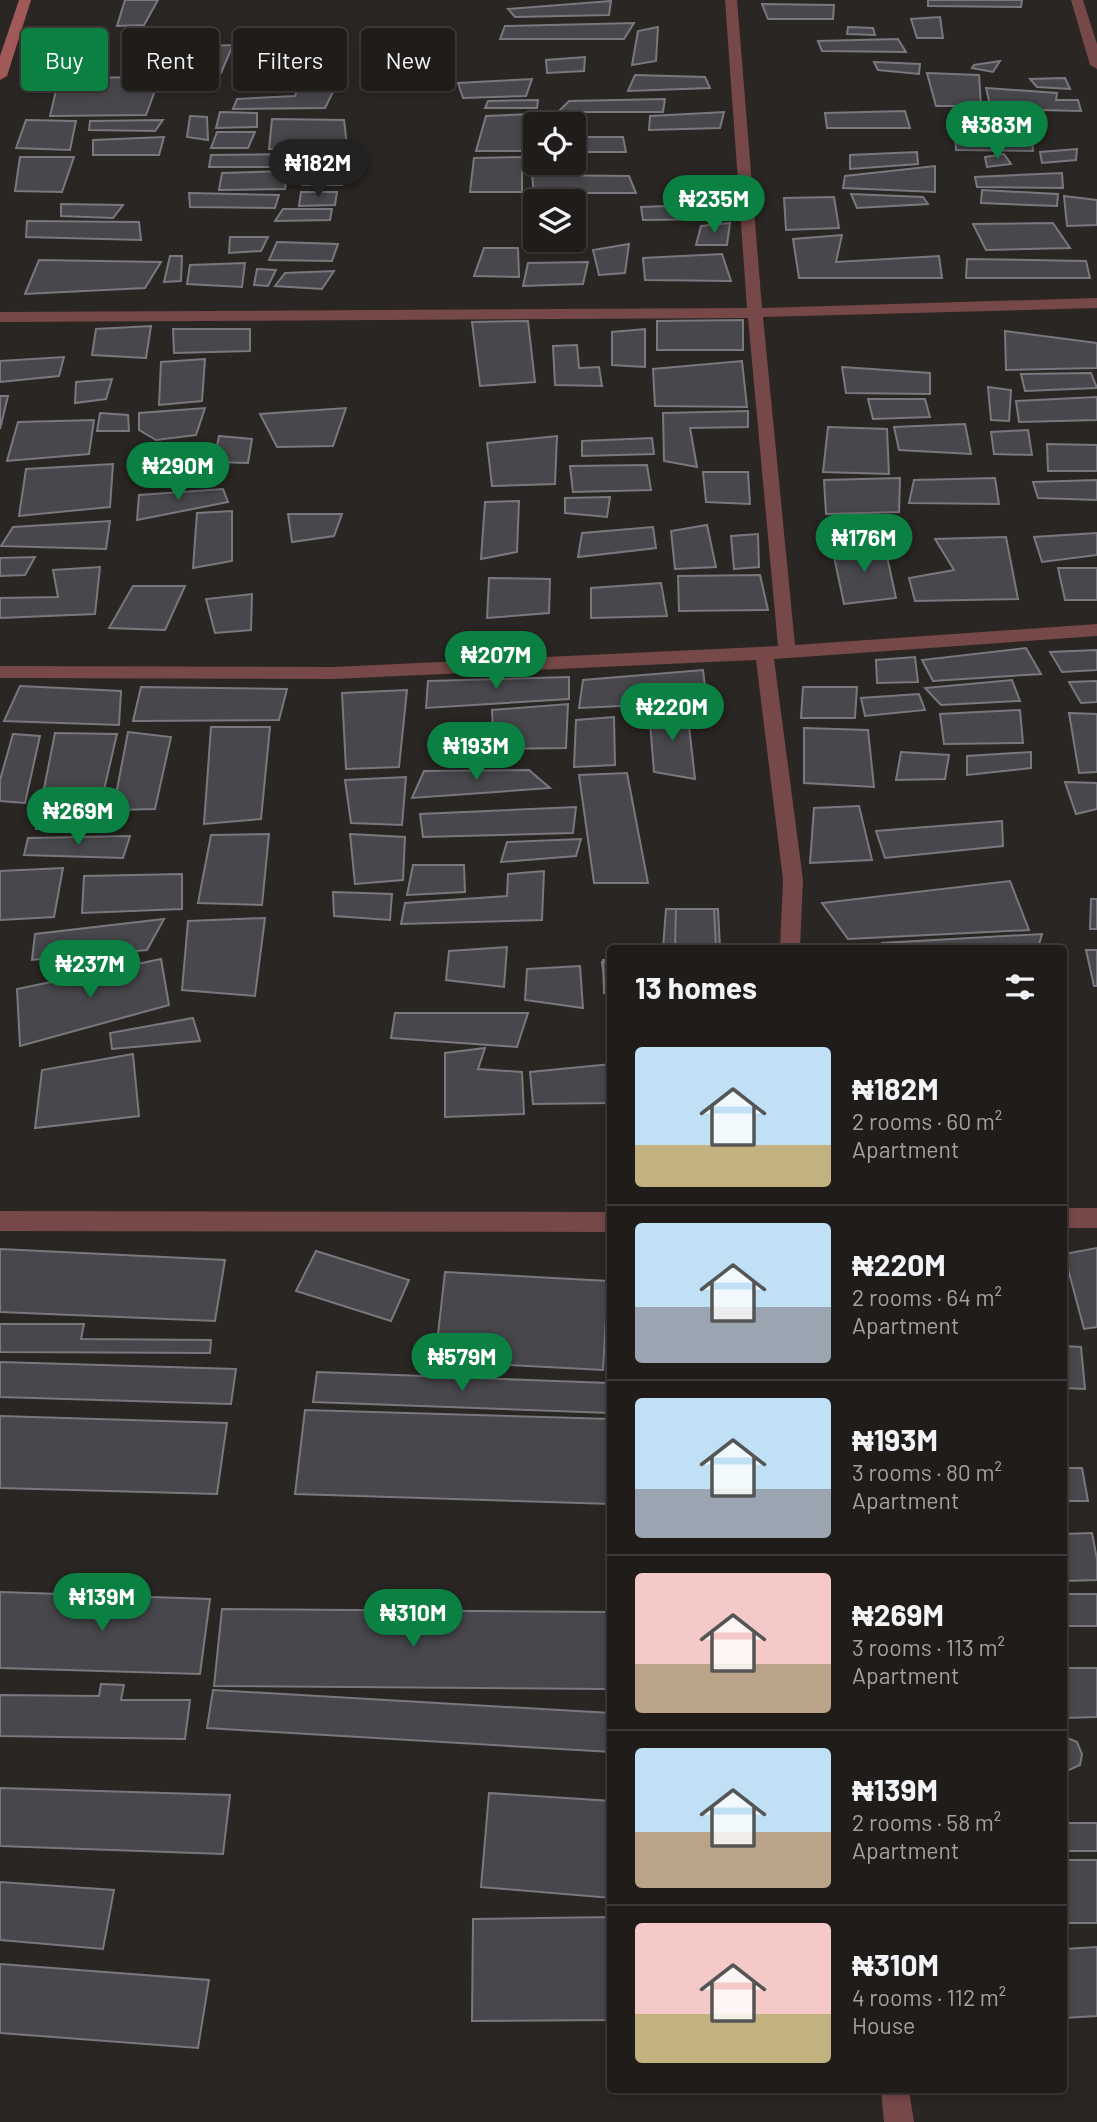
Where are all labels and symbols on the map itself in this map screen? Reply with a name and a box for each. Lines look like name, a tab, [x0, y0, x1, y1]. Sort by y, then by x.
pin: ₦383M	[948, 102, 1046, 161]
pin: ₦182M	[269, 140, 367, 199]
pin: ₦235M	[665, 176, 763, 235]
pin: ₦290M	[129, 442, 227, 502]
pin: ₦176M	[815, 514, 913, 574]
pin: ₦207M	[447, 632, 545, 691]
pin: ₦220M	[623, 684, 721, 743]
pin: ₦193M	[427, 722, 525, 782]
pin: ₦269M	[29, 788, 127, 847]
pin: ₦237M	[41, 940, 139, 1000]
pin: ₦579M	[413, 1334, 511, 1393]
pin: ₦139M	[53, 1574, 151, 1633]
pin: ₦310M	[364, 1590, 462, 1649]

